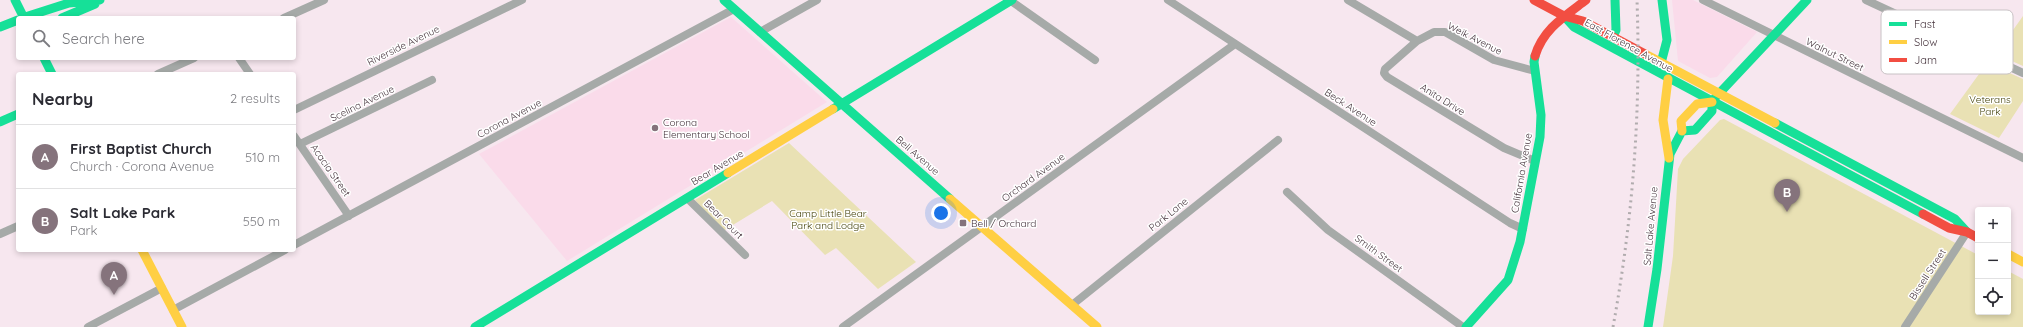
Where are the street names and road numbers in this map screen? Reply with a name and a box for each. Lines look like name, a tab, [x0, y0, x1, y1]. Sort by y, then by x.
street label: East Florence Avenue	[1582, 16, 1676, 75]
street label: Weik Avenue	[1445, 19, 1505, 58]
street label: Riverside Avenue	[365, 22, 442, 69]
street label: Walnut Street	[1804, 35, 1866, 74]
street label: Anita Drive	[1418, 80, 1468, 119]
street label: Scelina Avenue	[328, 82, 397, 125]
street label: Beck Avenue	[1322, 86, 1380, 129]
street label: Corona Avenue	[475, 96, 544, 141]
street label: California Avenue	[1508, 132, 1535, 214]
street label: Bell Avenue	[893, 133, 942, 178]
street label: Acacia Street	[308, 142, 354, 200]
street label: Bear Avenue	[689, 146, 746, 188]
street label: Orchard Avenue	[999, 150, 1068, 205]
street label: Salt Lake Avenue	[1641, 186, 1660, 266]
street label: Park Lane	[1146, 194, 1191, 234]
street label: Bear Court	[701, 197, 746, 242]
street label: Smith Street	[1352, 232, 1406, 275]
street label: Bissell Street	[1906, 246, 1949, 302]

